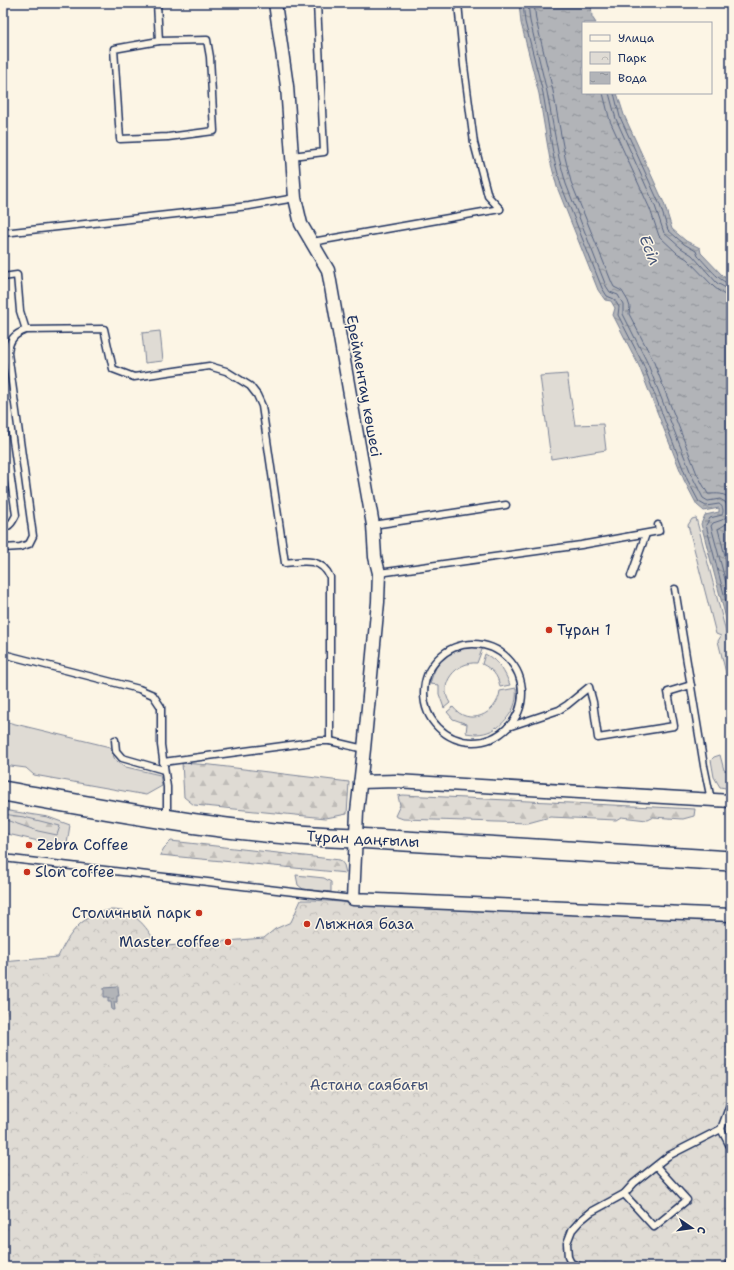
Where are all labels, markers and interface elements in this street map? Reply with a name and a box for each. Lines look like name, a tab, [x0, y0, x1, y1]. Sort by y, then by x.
legend	[582, 22, 712, 94]
text: Улица	[618, 30, 655, 46]
text: Парк	[618, 50, 647, 66]
text: Вода	[618, 70, 647, 86]
water label: Есіл	[634, 232, 666, 268]
street label: Ерейментау көшесі	[342, 313, 386, 459]
place label: Тұран 1	[557, 620, 611, 640]
marker: Тұран 1	[544, 625, 554, 635]
street label: Тұран даңғылы	[306, 826, 420, 852]
place label: Zebra Coffee	[37, 835, 128, 855]
marker: Zebra Coffee	[24, 840, 34, 850]
place label: Slon coffee	[35, 862, 115, 882]
marker: Slon coffee	[22, 867, 32, 877]
place label: Столичный парк	[72, 903, 191, 923]
marker: Столичный парк	[194, 908, 204, 918]
place label: Лыжная база	[315, 914, 415, 934]
marker: Лыжная база	[302, 919, 312, 929]
place label: Master coffee	[119, 932, 220, 952]
marker: Master coffee	[223, 937, 233, 947]
park label: Астана саябағы	[310, 1075, 428, 1095]
north arrow	[672, 1208, 712, 1248]
text: С	[693, 1225, 709, 1235]

